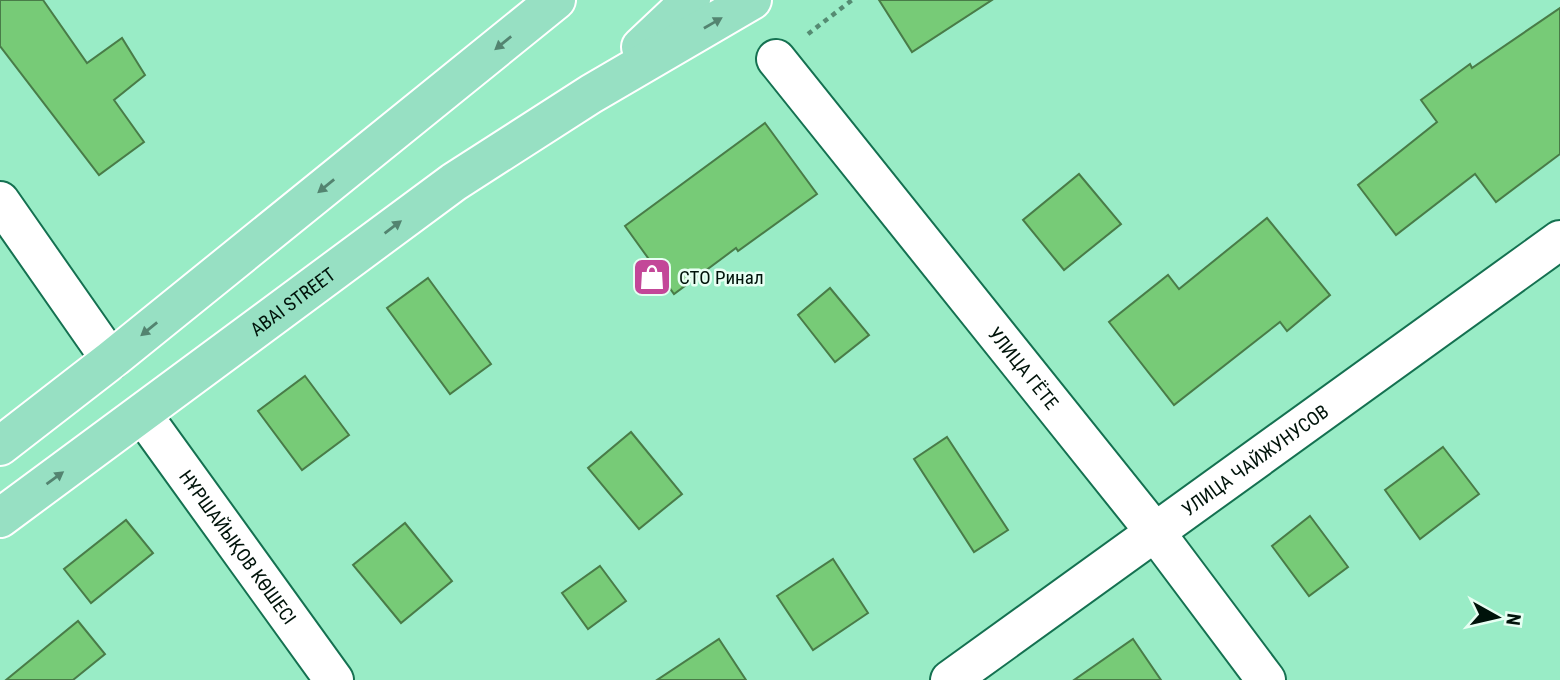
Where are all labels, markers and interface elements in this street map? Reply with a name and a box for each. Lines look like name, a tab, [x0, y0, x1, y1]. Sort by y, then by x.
one-way arrow	[703, 17, 723, 29]
one-way arrow	[495, 35, 512, 50]
one-way arrow	[318, 178, 335, 193]
one-way arrow	[384, 220, 402, 234]
shop icon: СТО Ринал	[631, 256, 673, 298]
street label: ABAI STREET	[245, 262, 340, 341]
place label: СТО Ринал	[679, 266, 764, 289]
one-way arrow	[141, 321, 158, 336]
street label: УЛИЦА ГЁТЕ	[984, 322, 1064, 414]
street label: УЛИЦА ЧАЙЖУНУСОВ	[1177, 399, 1333, 521]
street label: НҰРШАЙЫҚОВ КӨШЕСІ	[175, 465, 301, 629]
one-way arrow	[46, 471, 64, 485]
north arrow	[1462, 582, 1532, 652]
text: N	[1501, 612, 1526, 627]

